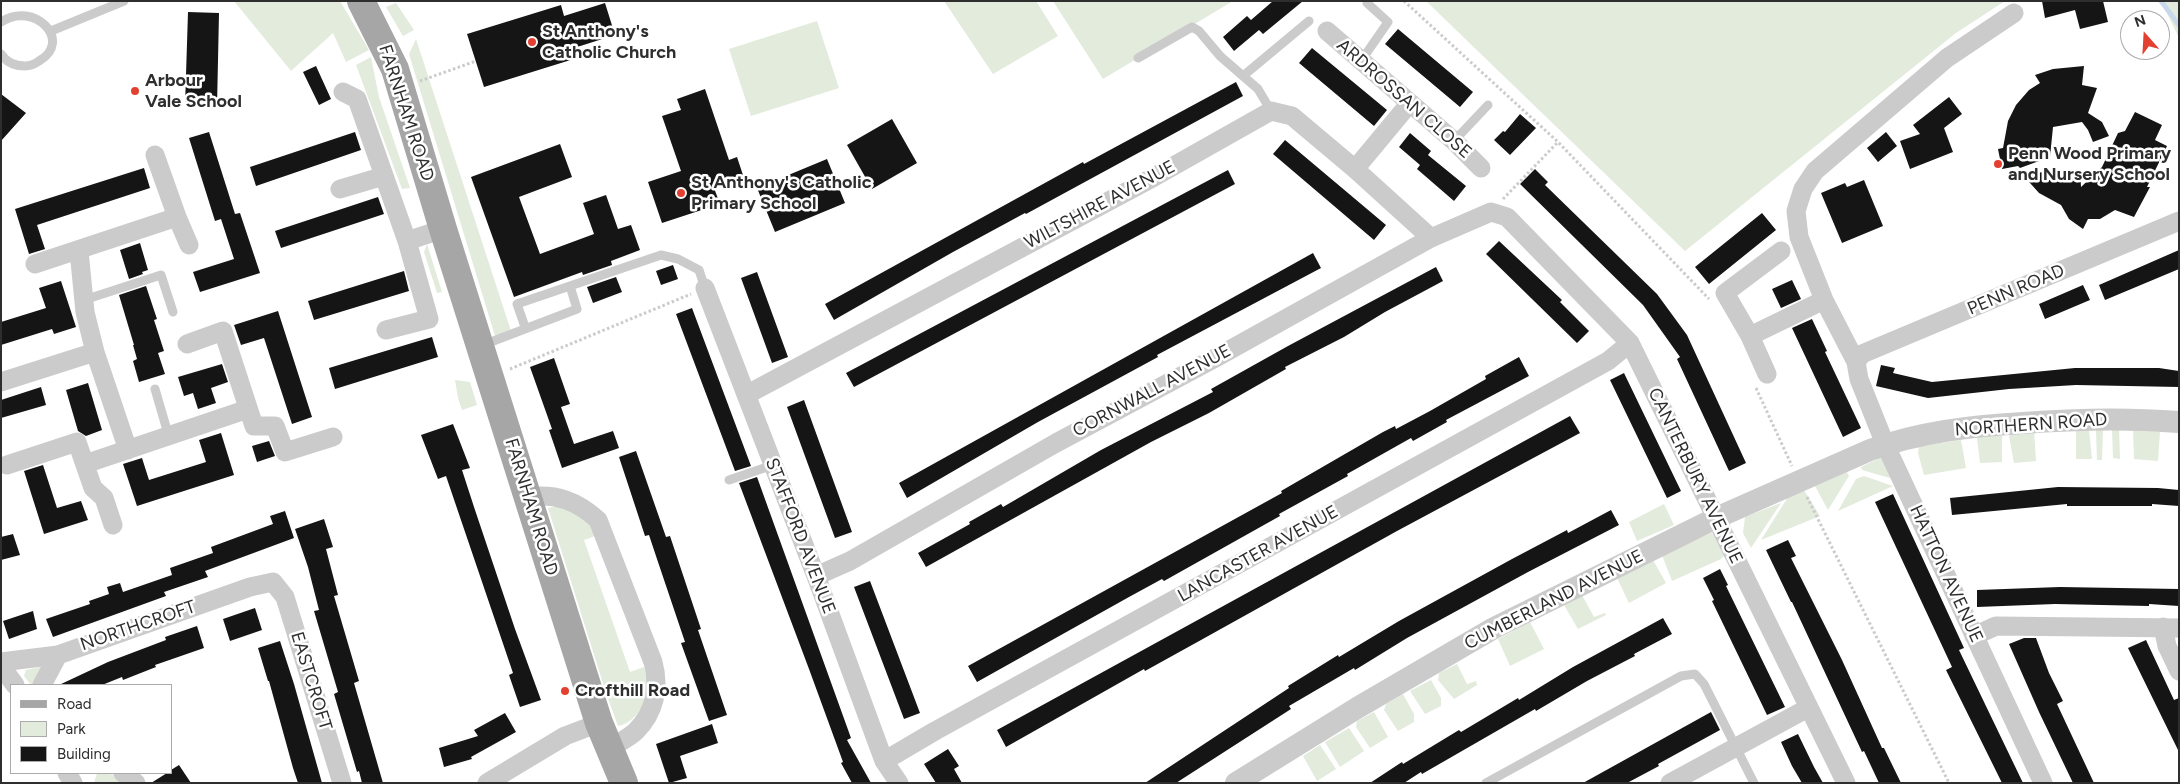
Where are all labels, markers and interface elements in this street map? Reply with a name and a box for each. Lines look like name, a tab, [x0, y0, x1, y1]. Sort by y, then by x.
north arrow	[2120, 10, 2170, 60]
text: N	[2132, 11, 2148, 31]
place label: St Anthony's Catholic Church	[542, 21, 676, 64]
street label: ARDROSSAN CLOSE	[1332, 35, 1476, 163]
marker: St Anthony's Catholic Church	[526, 36, 538, 48]
street label: FARNHAM ROAD	[374, 42, 438, 184]
place label: Arbour Vale School	[145, 70, 242, 112]
marker: Arbour Vale School	[129, 85, 141, 97]
place label: Penn Wood Primary and Nursery School	[2008, 143, 2171, 186]
street label: WILTSHIRE AVENUE	[1021, 156, 1179, 254]
marker: Penn Wood Primary and Nursery School	[1992, 158, 2004, 170]
place label: St Anthony's Catholic Primary School	[691, 172, 871, 214]
marker: St Anthony's Catholic Primary School	[675, 187, 687, 199]
street label: PENN ROAD	[1964, 260, 2068, 320]
street label: CORNWALL AVENUE	[1069, 340, 1235, 442]
street label: CANTERBURY AVENUE	[1643, 384, 1747, 568]
street label: NORTHERN ROAD	[1954, 409, 2108, 441]
street label: FARNHAM ROAD	[500, 436, 562, 578]
street label: STAFFORD AVENUE	[760, 455, 840, 617]
street label: LANCASTER AVENUE	[1174, 501, 1342, 607]
street label: HATTON AVENUE	[1905, 502, 1987, 646]
street label: CUMBERLAND AVENUE	[1461, 545, 1647, 655]
street label: NORTHCROFT	[78, 596, 198, 656]
street label: EASTCROFT	[286, 629, 336, 733]
place label: Crofthill Road	[575, 680, 690, 702]
legend	[10, 684, 172, 774]
marker: Crofthill Road	[559, 685, 571, 697]
text: Road	[57, 695, 92, 713]
text: Park	[57, 720, 86, 738]
text: Building	[57, 745, 111, 763]

